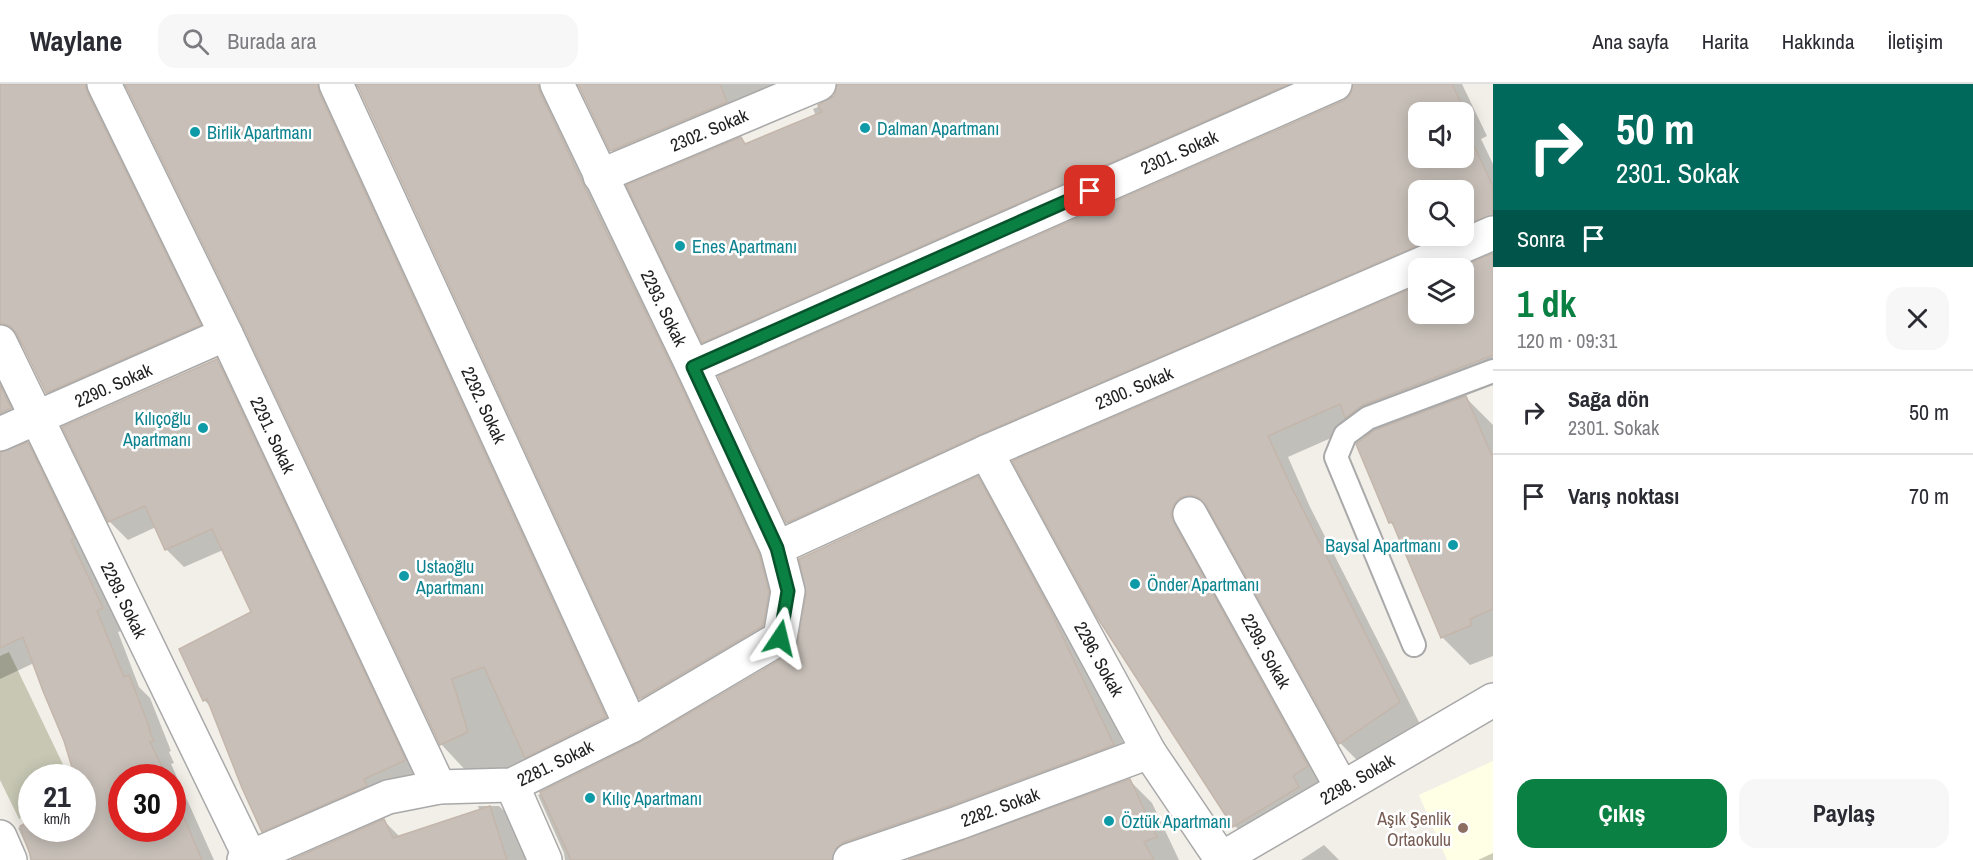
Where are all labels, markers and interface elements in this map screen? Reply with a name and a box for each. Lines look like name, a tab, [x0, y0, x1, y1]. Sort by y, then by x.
search box	[158, 14, 578, 68]
text: Waylane	[30, 22, 122, 60]
icon: search	[179, 25, 212, 58]
text: Burada ara	[227, 26, 317, 56]
text: Ana sayfa	[1592, 27, 1669, 56]
text: Harita	[1702, 27, 1749, 56]
text: Hakkında	[1782, 27, 1854, 56]
text: İletişim	[1887, 27, 1943, 56]
text: 50 m	[1616, 101, 1695, 157]
street label: 2302. Sokak	[666, 102, 752, 158]
map controls	[1408, 102, 1474, 324]
button: sound	[1408, 102, 1474, 168]
icon: right	[1517, 108, 1595, 186]
place label: Dalman Apartmanı	[877, 116, 999, 141]
place label: Birlik Apartmanı	[207, 120, 312, 145]
marker: Dalman Apartmanı	[858, 121, 872, 135]
street label: 2301. Sokak	[1136, 124, 1222, 180]
marker: Birlik Apartmanı	[188, 125, 202, 139]
text: 2301. Sokak	[1616, 155, 1739, 191]
pin	[1064, 165, 1115, 216]
icon: arrive	[1073, 174, 1106, 207]
button: search	[1408, 180, 1474, 246]
icon: arrive	[1577, 222, 1610, 255]
text: Sonra	[1517, 224, 1565, 254]
place label: Enes Apartmanı	[692, 234, 797, 259]
marker: Enes Apartmanı	[673, 239, 687, 253]
button: layers	[1408, 258, 1474, 324]
street label: 2293. Sokak	[635, 266, 693, 351]
text: 1 dk	[1517, 280, 1576, 328]
button: close	[1886, 287, 1949, 350]
text: 120 m · 09:31	[1517, 327, 1617, 354]
street label: 2290. Sokak	[70, 357, 156, 413]
street label: 2300. Sokak	[1091, 360, 1177, 416]
street label: 2292. Sokak	[455, 363, 513, 448]
text: Sağa dön	[1568, 384, 1649, 414]
street label: 2291. Sokak	[244, 393, 302, 478]
icon: right	[1517, 396, 1550, 429]
text: 50 m	[1909, 397, 1949, 427]
place label: Kılıçoğlu Apartmanı	[122, 406, 191, 452]
text: 2301. Sokak	[1568, 414, 1659, 441]
marker: Kılıçoğlu Apartmanı	[196, 421, 210, 435]
icon: arrive	[1517, 480, 1550, 513]
text: Varış noktası	[1568, 481, 1679, 511]
text: 70 m	[1909, 481, 1949, 511]
place label: Baysal Apartmanı	[1325, 533, 1441, 558]
marker: Baysal Apartmanı	[1446, 538, 1460, 552]
place label: Ustaoğlu Apartmanı	[415, 554, 484, 600]
street label: 2289. Sokak	[95, 558, 153, 643]
marker: Ustaoğlu Apartmanı	[397, 569, 411, 583]
place label: Önder Apartmanı	[1147, 572, 1259, 597]
marker: Önder Apartmanı	[1128, 577, 1142, 591]
position arrow	[748, 606, 812, 670]
street label: 2299. Sokak	[1235, 609, 1297, 693]
street label: 2296. Sokak	[1068, 617, 1130, 701]
street label: 2281. Sokak	[513, 734, 598, 792]
street label: 2298. Sokak	[1315, 747, 1399, 810]
speed limit sign: 30	[108, 764, 186, 842]
text: 21	[43, 776, 71, 816]
button: Çıkış	[1517, 779, 1727, 848]
button: Paylaş	[1739, 779, 1949, 848]
street label: 2282. Sokak	[957, 781, 1043, 833]
place label: Kılıç Apartmanı	[602, 786, 702, 811]
marker: Kılıç Apartmanı	[583, 791, 597, 805]
place label: Aşık Şenlik Ortaokulu	[1376, 806, 1452, 852]
text: km/h	[44, 808, 70, 829]
place label: Öztük Apartmanı	[1121, 809, 1231, 834]
marker: Öztük Apartmanı	[1102, 814, 1116, 828]
marker: Aşık Şenlik Ortaokulu	[1456, 821, 1470, 835]

